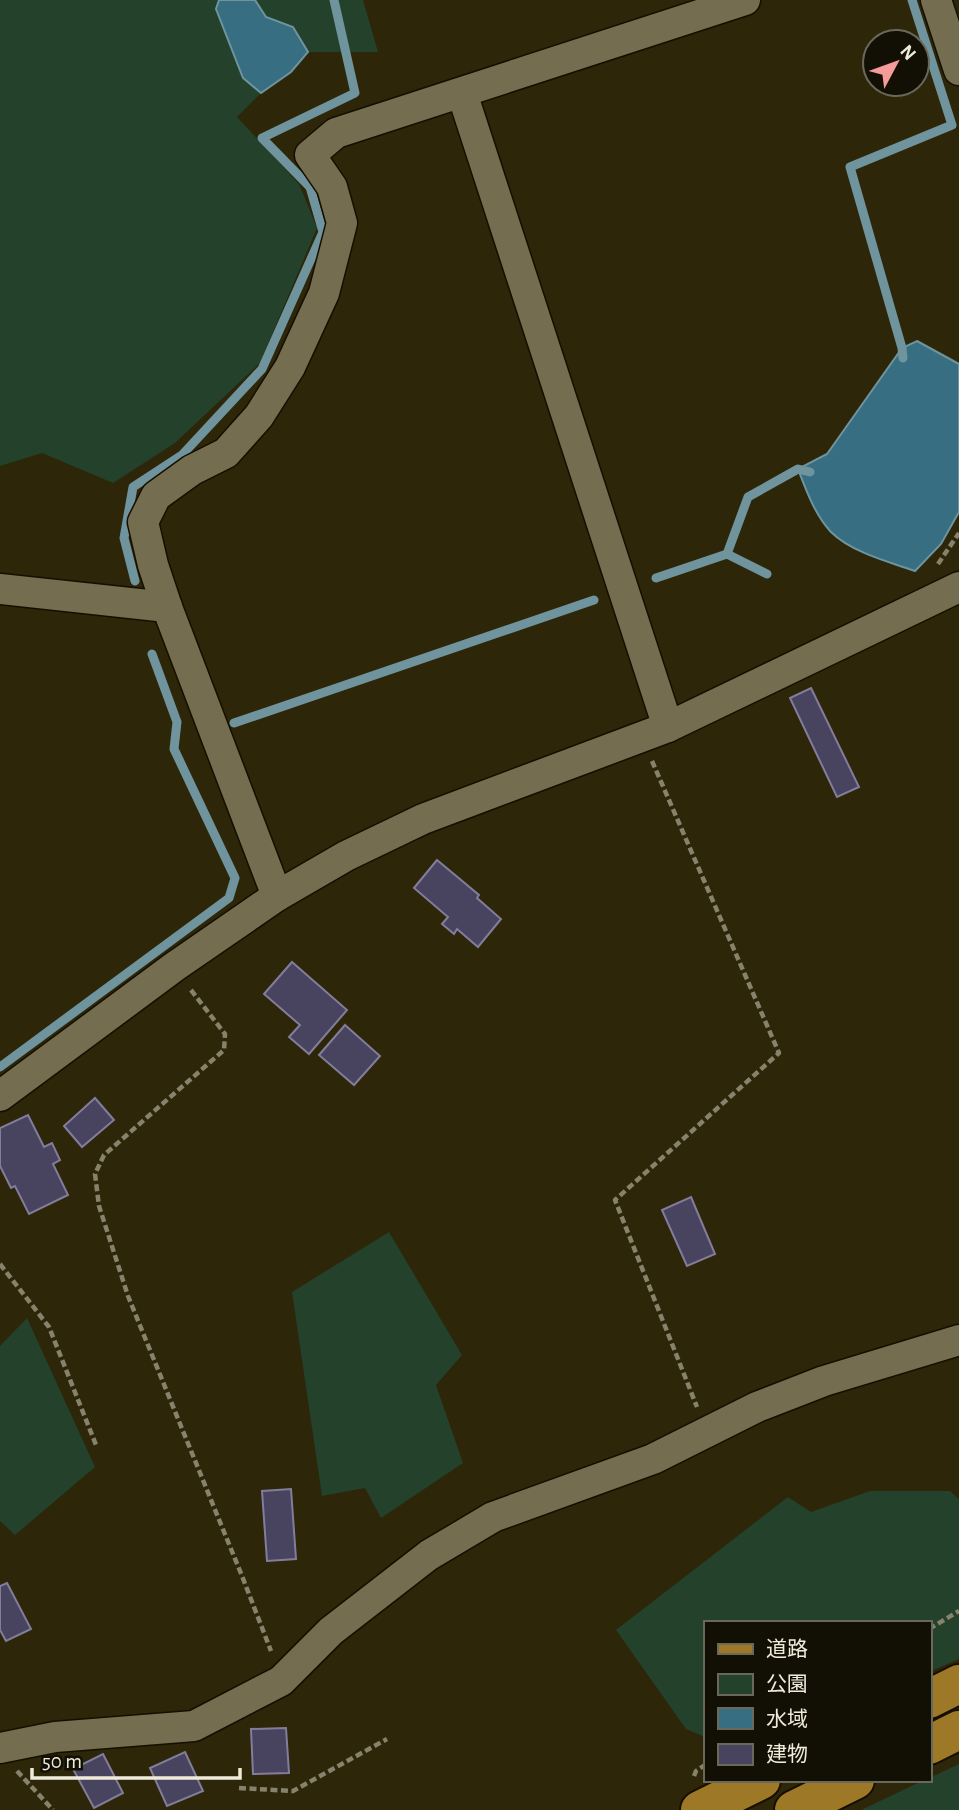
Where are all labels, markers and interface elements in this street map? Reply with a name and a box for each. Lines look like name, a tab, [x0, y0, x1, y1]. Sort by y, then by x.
north arrow	[861, 28, 931, 98]
text: N	[896, 42, 919, 64]
legend	[704, 1621, 931, 1782]
text: 道路	[766, 1638, 808, 1660]
text: 公園	[766, 1674, 808, 1695]
text: 水域	[766, 1708, 808, 1730]
scale bar	[32, 1736, 240, 1780]
text: 建物	[766, 1743, 808, 1765]
text: 50 m	[42, 1751, 82, 1772]

